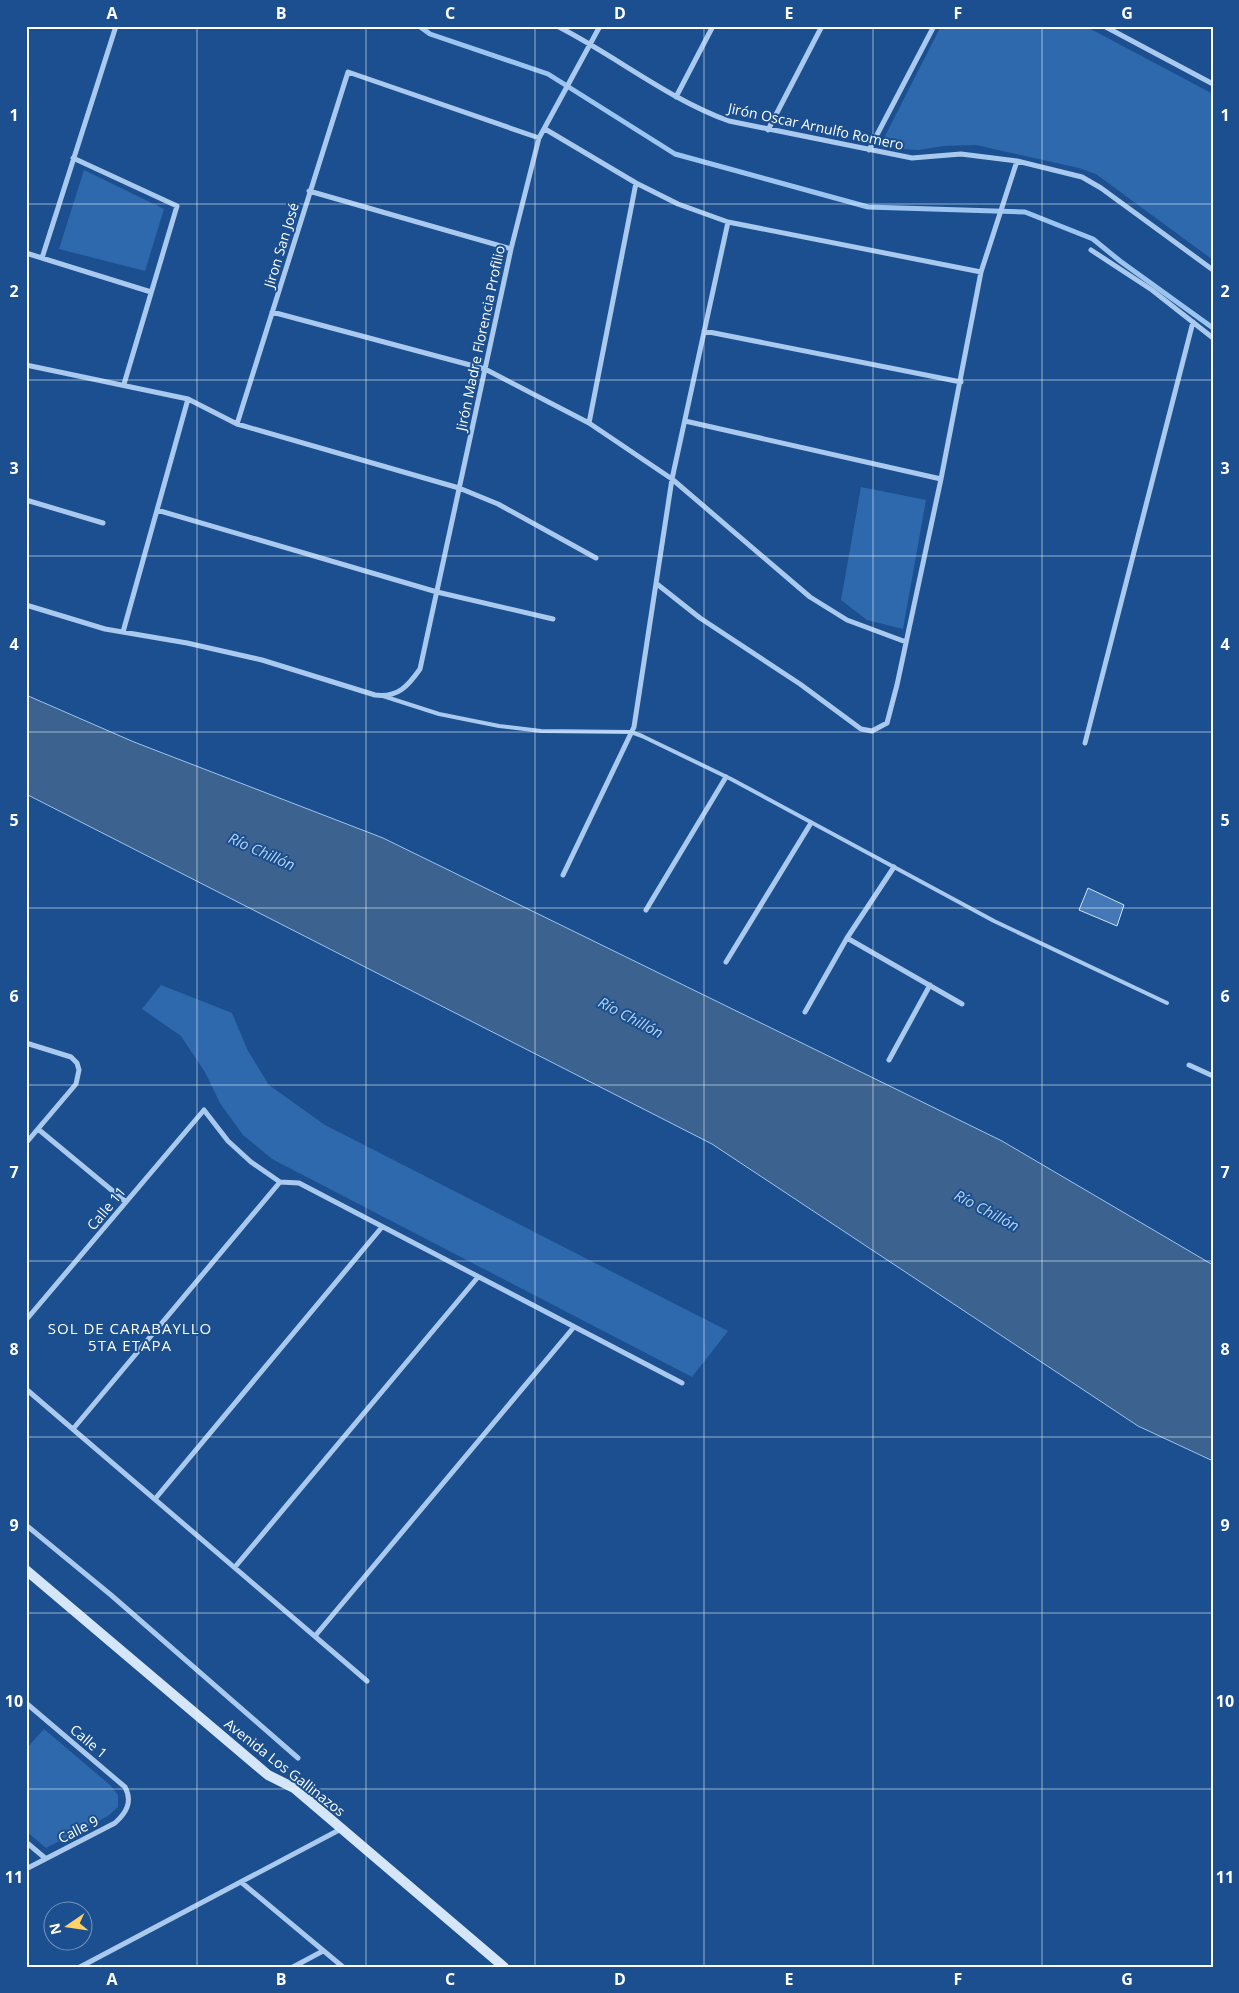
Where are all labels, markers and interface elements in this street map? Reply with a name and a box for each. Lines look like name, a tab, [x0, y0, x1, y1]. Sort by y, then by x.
text: A	[106, 2, 118, 24]
text: B	[276, 2, 286, 24]
text: C	[445, 2, 455, 24]
text: D	[614, 2, 626, 24]
text: E	[785, 2, 794, 24]
text: F	[954, 2, 962, 24]
text: G	[1121, 2, 1133, 24]
street label: Jirón Oscar Arnulfo Romero	[724, 98, 906, 154]
text: 1	[9, 104, 19, 126]
text: 1	[1220, 104, 1230, 126]
street label: Jiron San José	[258, 200, 303, 292]
street label: Jirón Madre Florencia Profilio	[451, 244, 509, 434]
text: 2	[9, 280, 19, 302]
text: 2	[1220, 280, 1230, 302]
text: 3	[9, 457, 19, 479]
text: 3	[1220, 457, 1230, 479]
text: 4	[9, 633, 19, 655]
text: 4	[1220, 633, 1230, 655]
text: 5	[9, 809, 19, 831]
text: 5	[1220, 809, 1230, 831]
water label: Río Chillón	[226, 828, 298, 874]
text: 6	[9, 985, 19, 1007]
text: 6	[1220, 985, 1230, 1007]
water label: Río Chillón	[595, 992, 667, 1042]
text: 7	[9, 1161, 19, 1183]
text: 7	[1220, 1161, 1230, 1183]
street label: Calle 11	[82, 1182, 130, 1234]
water label: Río Chillón	[951, 1185, 1023, 1235]
district label: SOL DE CARABAYLLO 5TA ETAPA	[48, 1318, 212, 1355]
text: 8	[9, 1338, 19, 1360]
text: 8	[1220, 1338, 1230, 1360]
text: 9	[9, 1514, 19, 1536]
text: 9	[1220, 1514, 1230, 1536]
text: 10	[5, 1690, 23, 1712]
text: 10	[1216, 1690, 1234, 1712]
street label: Avenida Los Gallinazos	[221, 1714, 350, 1820]
street label: Calle 1	[66, 1720, 112, 1762]
street label: Calle 9	[54, 1811, 102, 1847]
text: 11	[5, 1866, 23, 1888]
text: 11	[1216, 1866, 1234, 1888]
north arrow	[42, 1900, 92, 1950]
text: N	[44, 1921, 65, 1937]
text: A	[106, 1968, 118, 1990]
text: B	[276, 1968, 286, 1990]
text: C	[445, 1968, 455, 1990]
text: D	[614, 1968, 626, 1990]
text: E	[785, 1968, 794, 1990]
text: F	[954, 1968, 962, 1990]
text: G	[1121, 1968, 1133, 1990]

